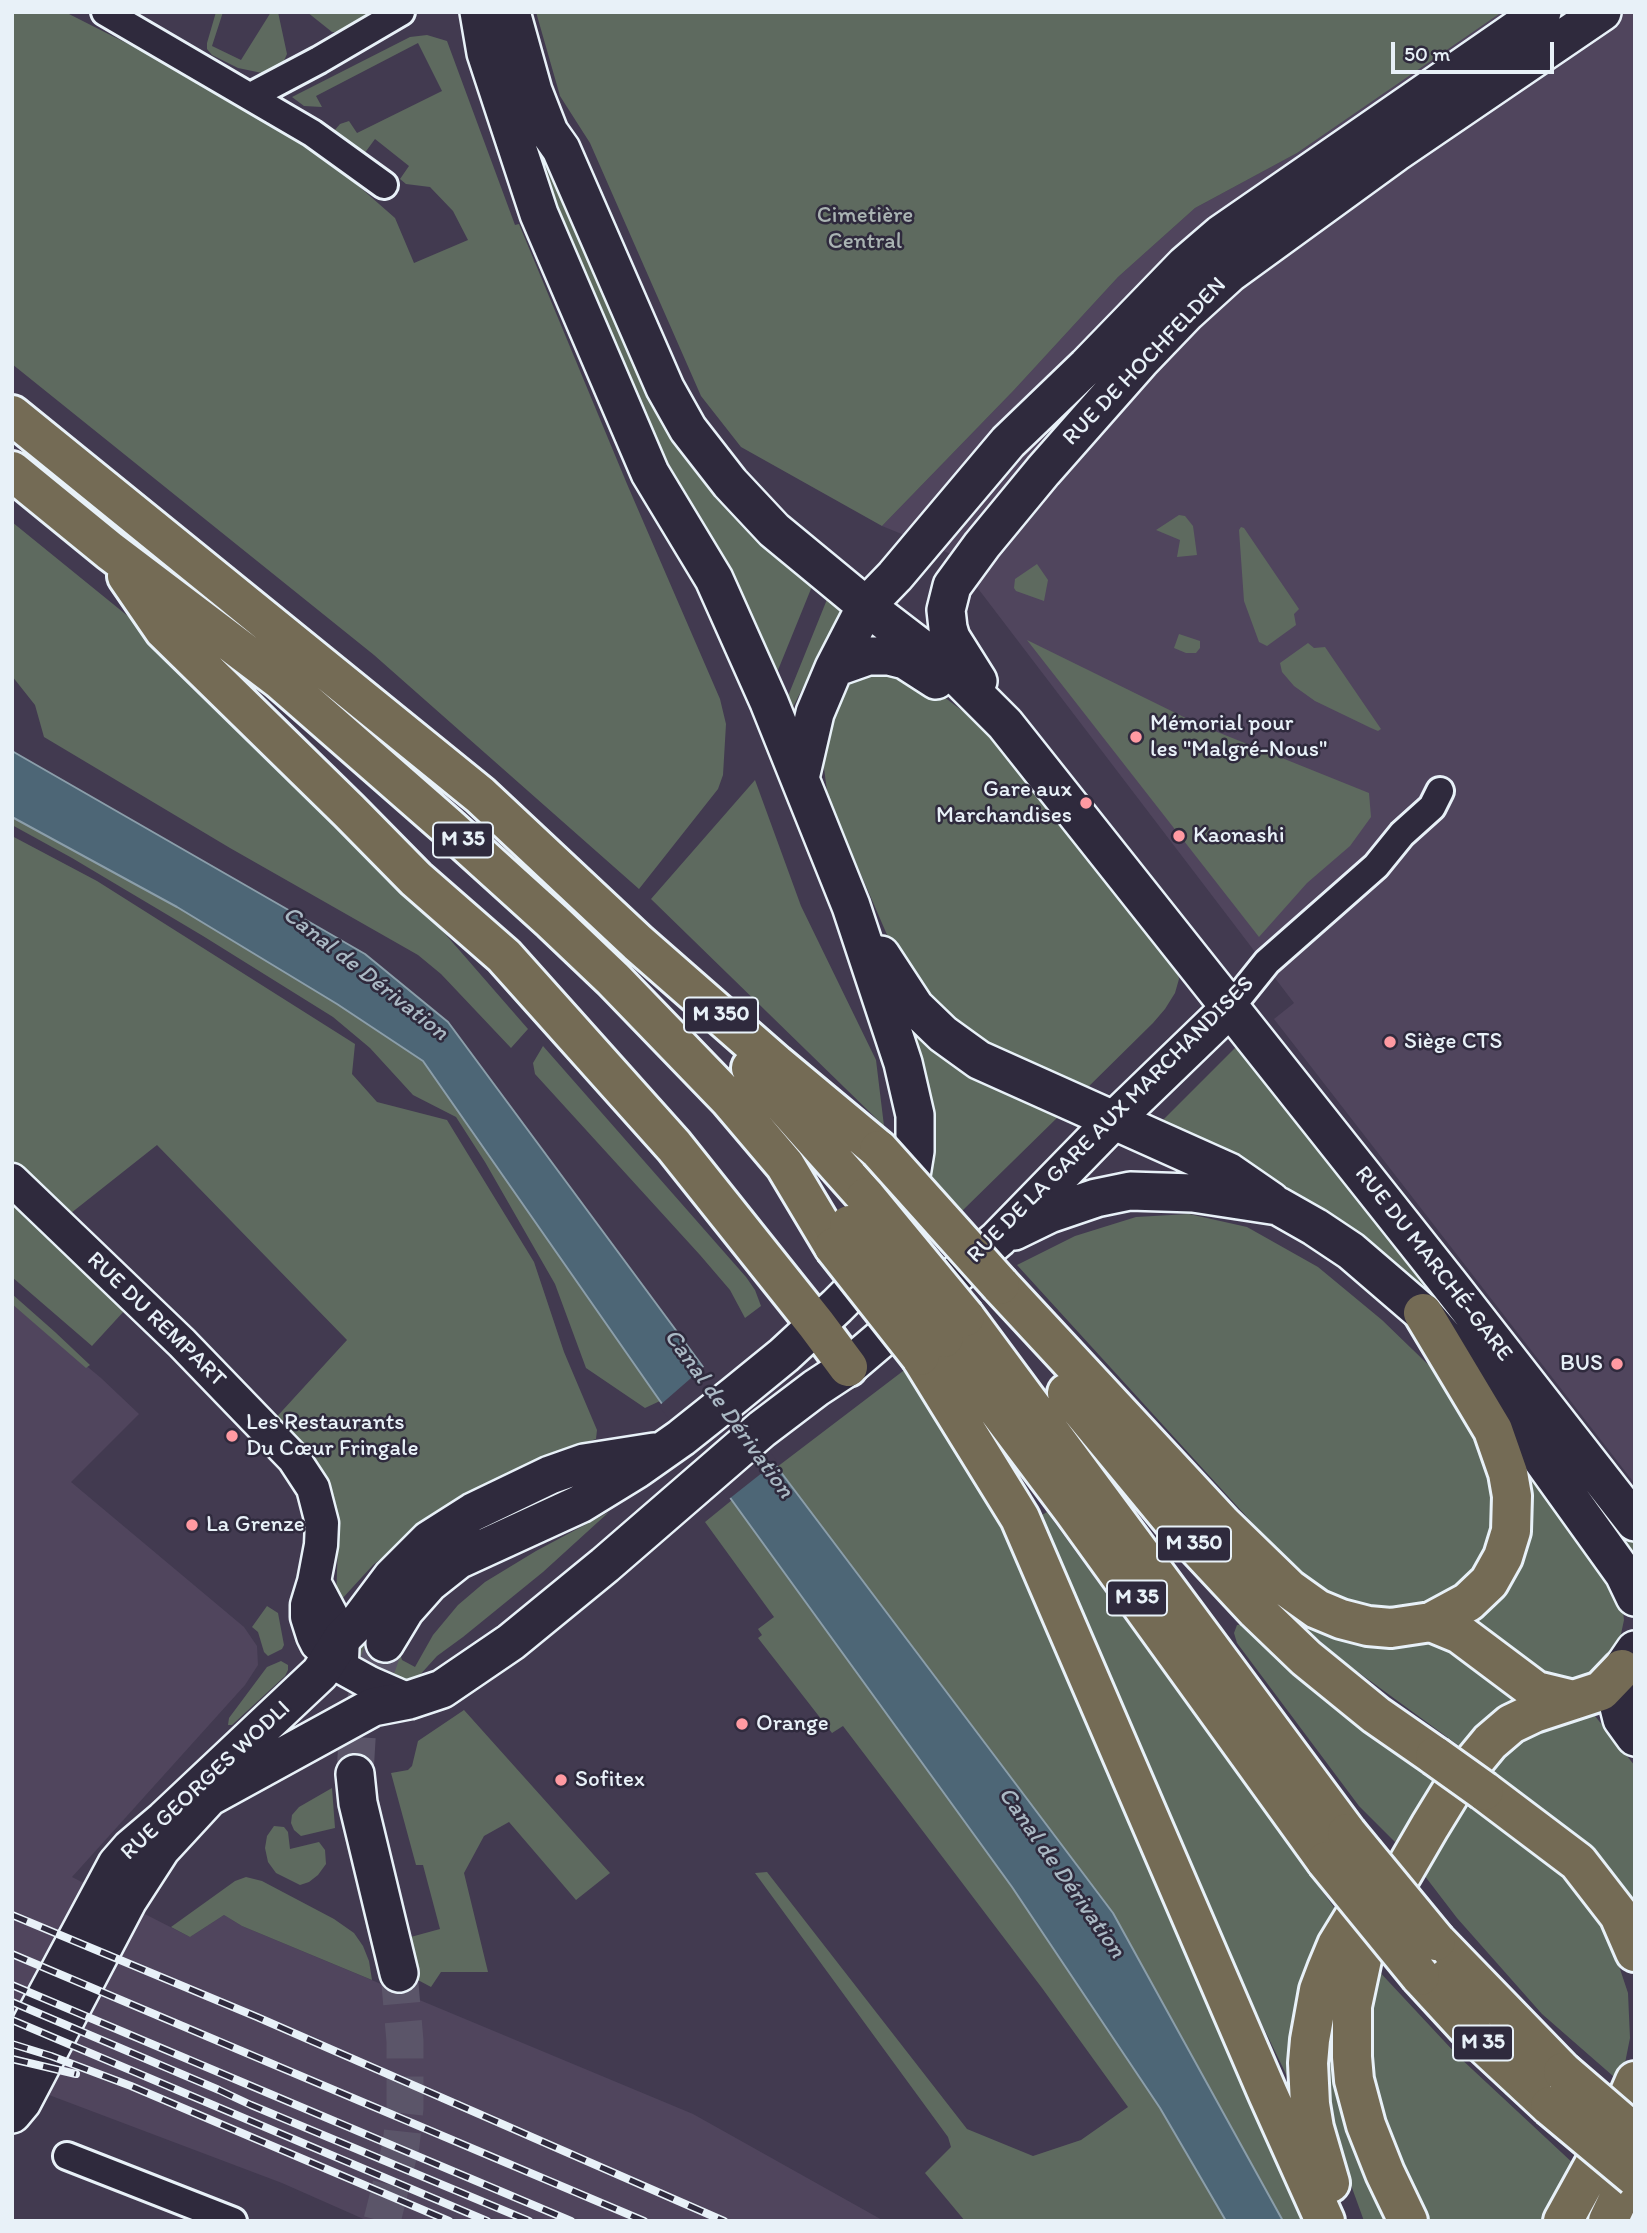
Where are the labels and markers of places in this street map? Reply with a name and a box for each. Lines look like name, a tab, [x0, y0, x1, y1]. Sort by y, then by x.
place label: Mémorial pour les "Malgré-Nous"	[1150, 710, 1327, 764]
marker: Mémorial pour les "Malgré-Nous"	[1128, 729, 1144, 745]
place label: Gare aux Marchandises	[936, 776, 1072, 830]
marker: Gare aux Marchandises	[1078, 795, 1094, 811]
place label: Kaonashi	[1193, 822, 1285, 850]
marker: Kaonashi	[1171, 828, 1187, 844]
place label: Siège CTS	[1404, 1028, 1502, 1056]
marker: Siège CTS	[1382, 1034, 1398, 1050]
place label: BUS	[1560, 1350, 1603, 1378]
marker: BUS	[1609, 1356, 1625, 1372]
place label: Les Restaurants Du Cœur Fringale	[246, 1409, 418, 1463]
marker: Les Restaurants Du Cœur Fringale	[224, 1428, 240, 1444]
place label: La Grenze	[206, 1511, 305, 1539]
marker: La Grenze	[184, 1517, 200, 1533]
place label: Orange	[756, 1710, 829, 1738]
marker: Orange	[734, 1716, 750, 1732]
place label: Sofitex	[575, 1766, 645, 1794]
marker: Sofitex	[553, 1772, 569, 1788]

